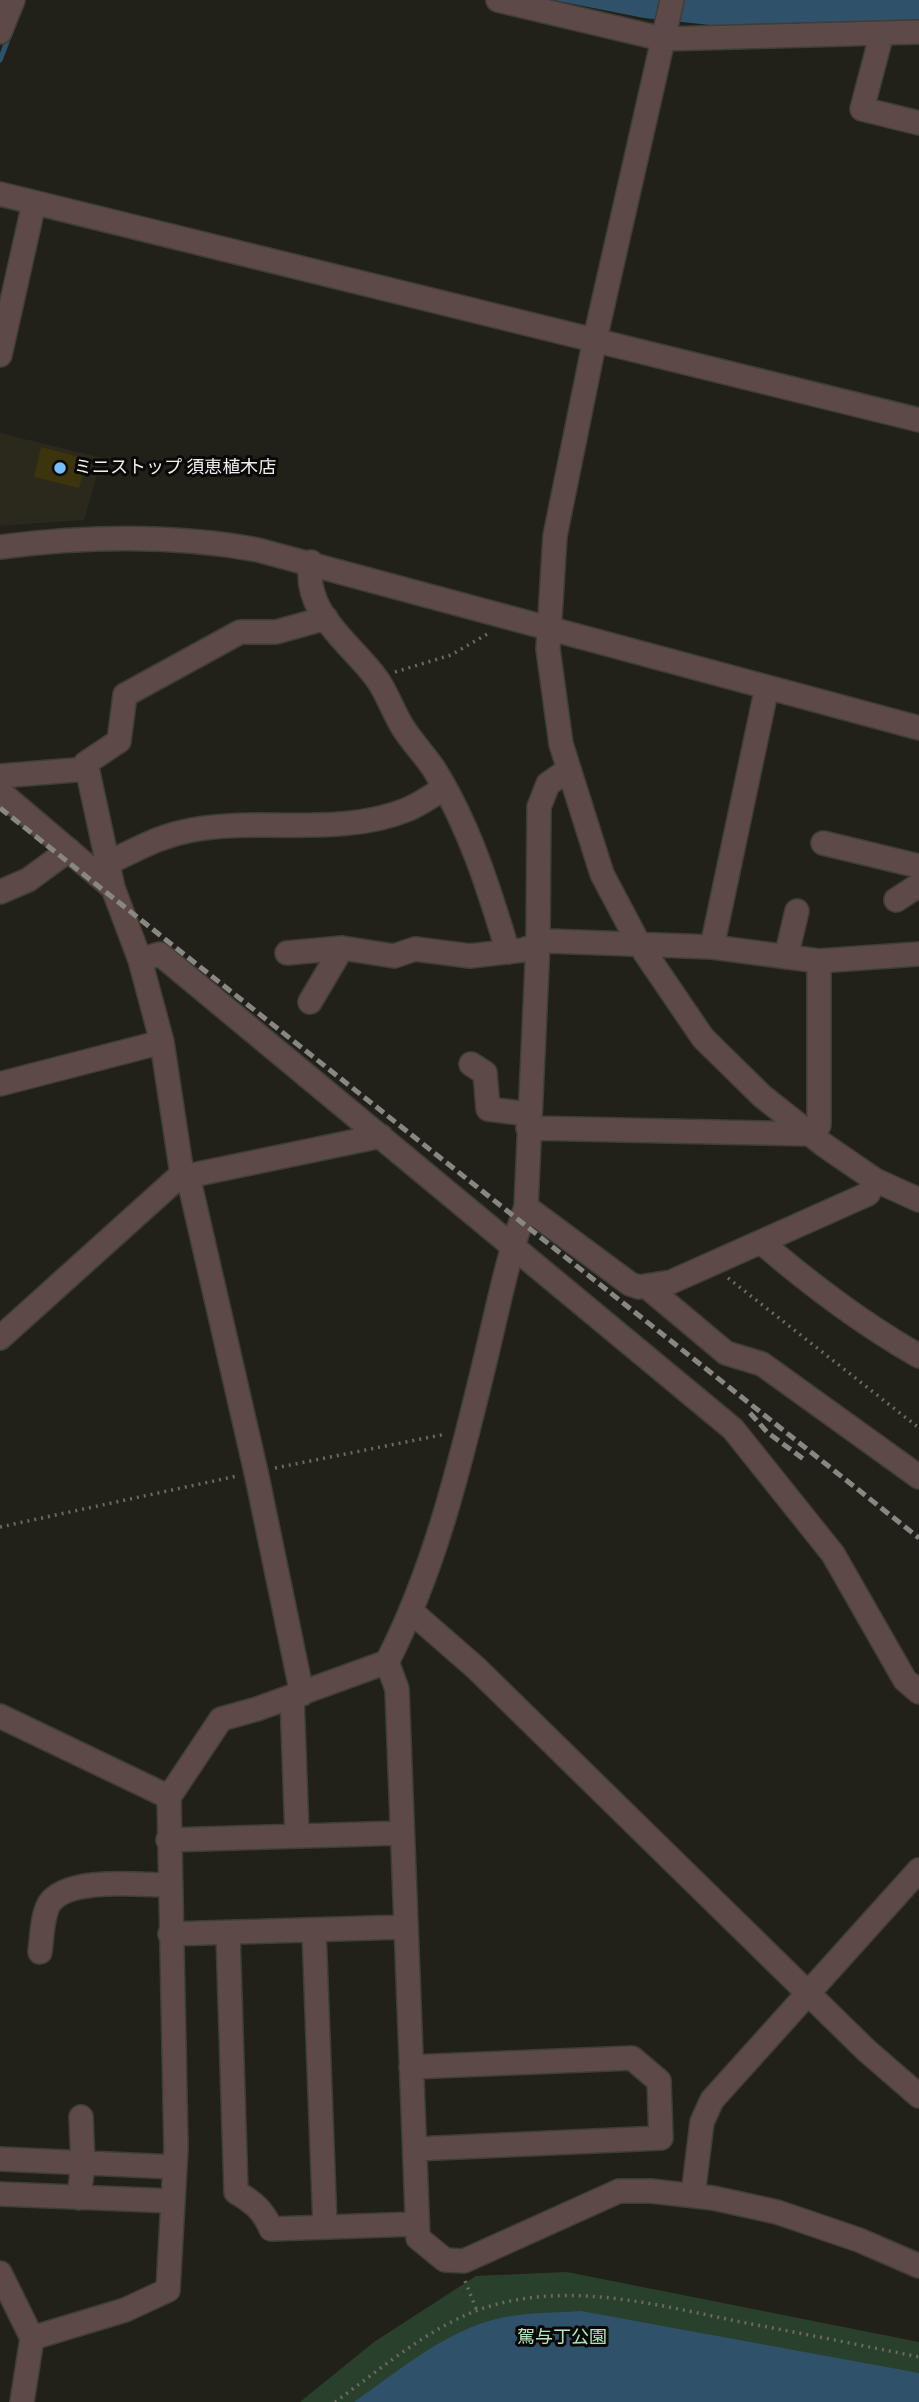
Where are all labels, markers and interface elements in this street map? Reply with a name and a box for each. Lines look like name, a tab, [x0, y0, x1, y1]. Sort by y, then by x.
place label: ミニストップ 須恵植木店	[74, 457, 276, 479]
marker: ミニストップ 須恵植木店	[52, 460, 68, 476]
park label: 駕与丁公園	[517, 2327, 607, 2349]

